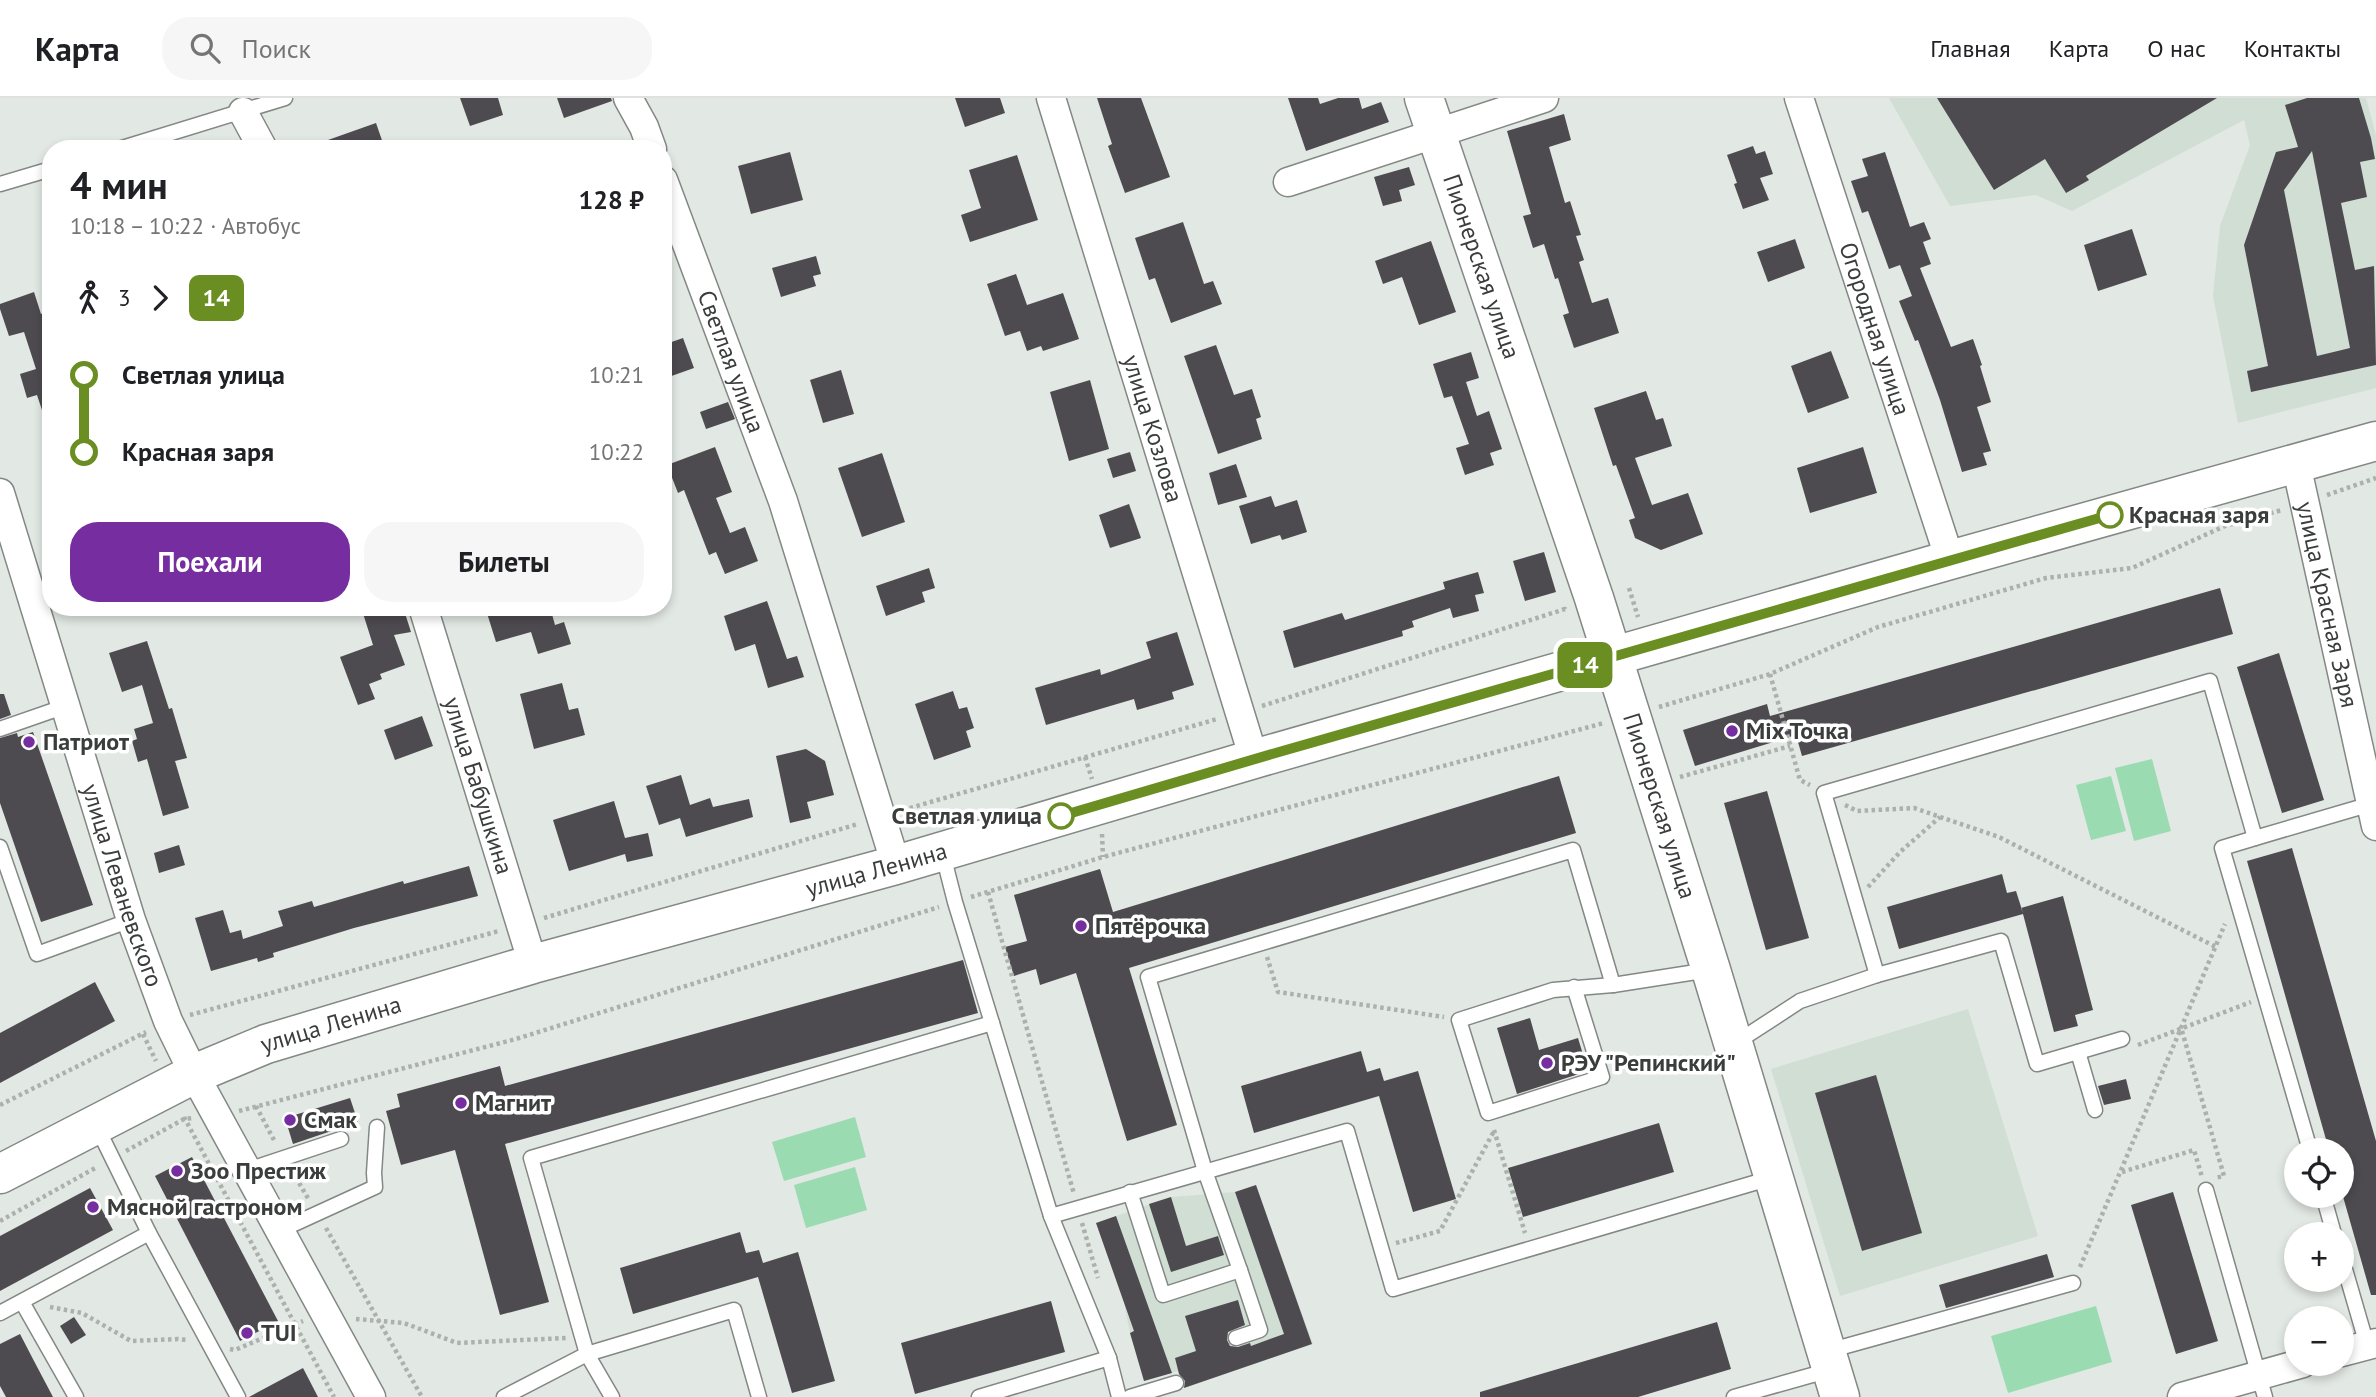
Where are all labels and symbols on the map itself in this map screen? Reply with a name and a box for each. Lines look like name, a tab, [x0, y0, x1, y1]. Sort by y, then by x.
street label: Пионерская улица	[1436, 170, 1528, 363]
street label: Огородная улица	[1832, 238, 1918, 419]
street label: Светлая улица	[691, 286, 772, 437]
street label: улица Козлова	[1116, 351, 1190, 506]
place label: Красная заря	[2129, 499, 2269, 530]
street label: улица Красная Заря	[2290, 499, 2365, 710]
marker: Красная заря	[2097, 502, 2123, 528]
line badge: 14	[1554, 642, 1616, 688]
street label: улица Бабушкина	[437, 693, 520, 878]
street label: Пионерская улица	[1616, 709, 1704, 902]
place label: Mix Точка	[1746, 715, 1849, 746]
marker: Mix Точка	[1724, 723, 1740, 739]
place label: Патриот	[43, 726, 130, 757]
marker: Патриот	[21, 734, 37, 750]
street label: улица Леваневского	[75, 780, 170, 991]
place label: Светлая улица	[892, 800, 1042, 831]
marker: Светлая улица	[1048, 803, 1074, 829]
street label: улица Ленина	[802, 835, 951, 904]
place label: Пятёрочка	[1095, 910, 1206, 941]
marker: Пятёрочка	[1073, 918, 1089, 934]
street label: улица Ленина	[257, 988, 405, 1060]
place label: РЭУ "Репинский"	[1561, 1047, 1736, 1078]
marker: РЭУ "Репинский"	[1539, 1055, 1555, 1071]
place label: Магнит	[475, 1087, 552, 1118]
marker: Магнит	[453, 1095, 469, 1111]
place label: Смак	[304, 1104, 357, 1135]
marker: Смак	[282, 1112, 298, 1128]
place label: Зоо Престиж	[191, 1155, 326, 1186]
marker: Зоо Престиж	[169, 1163, 185, 1179]
place label: Мясной гастроном	[107, 1191, 302, 1222]
marker: Мясной гастроном	[85, 1199, 101, 1215]
place label: TUI	[261, 1317, 297, 1348]
marker: TUI	[239, 1325, 255, 1341]

